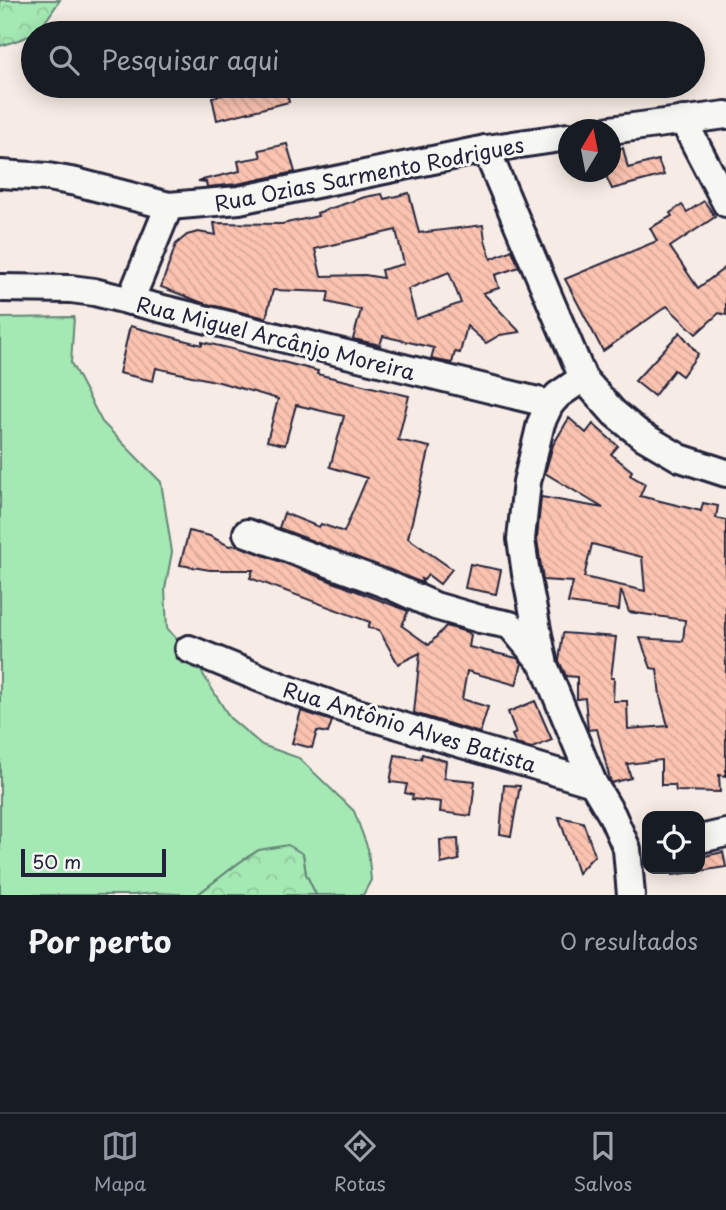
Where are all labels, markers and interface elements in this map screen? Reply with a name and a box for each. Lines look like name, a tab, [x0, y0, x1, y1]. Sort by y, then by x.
search box	[21, 21, 705, 98]
text: Pesquisar aqui	[101, 40, 279, 79]
icon: search	[45, 41, 83, 79]
north arrow	[558, 119, 621, 182]
street label: Rua Ozias Sarmento Rodrigues	[212, 127, 526, 219]
street label: Rua Miguel Arcânjo Moreira	[133, 287, 419, 387]
street label: Rua Antônio Alves Batista	[279, 672, 541, 780]
map controls	[642, 811, 705, 874]
button: locate	[642, 811, 705, 874]
scale bar	[21, 846, 166, 878]
text: 50 m	[32, 847, 81, 875]
text: Por perto	[28, 918, 171, 963]
text: 0 resultados	[560, 923, 698, 958]
tab: Mapa	[94, 1127, 146, 1197]
tab: Rotas	[334, 1127, 386, 1197]
tab: Salvos	[573, 1127, 632, 1197]

